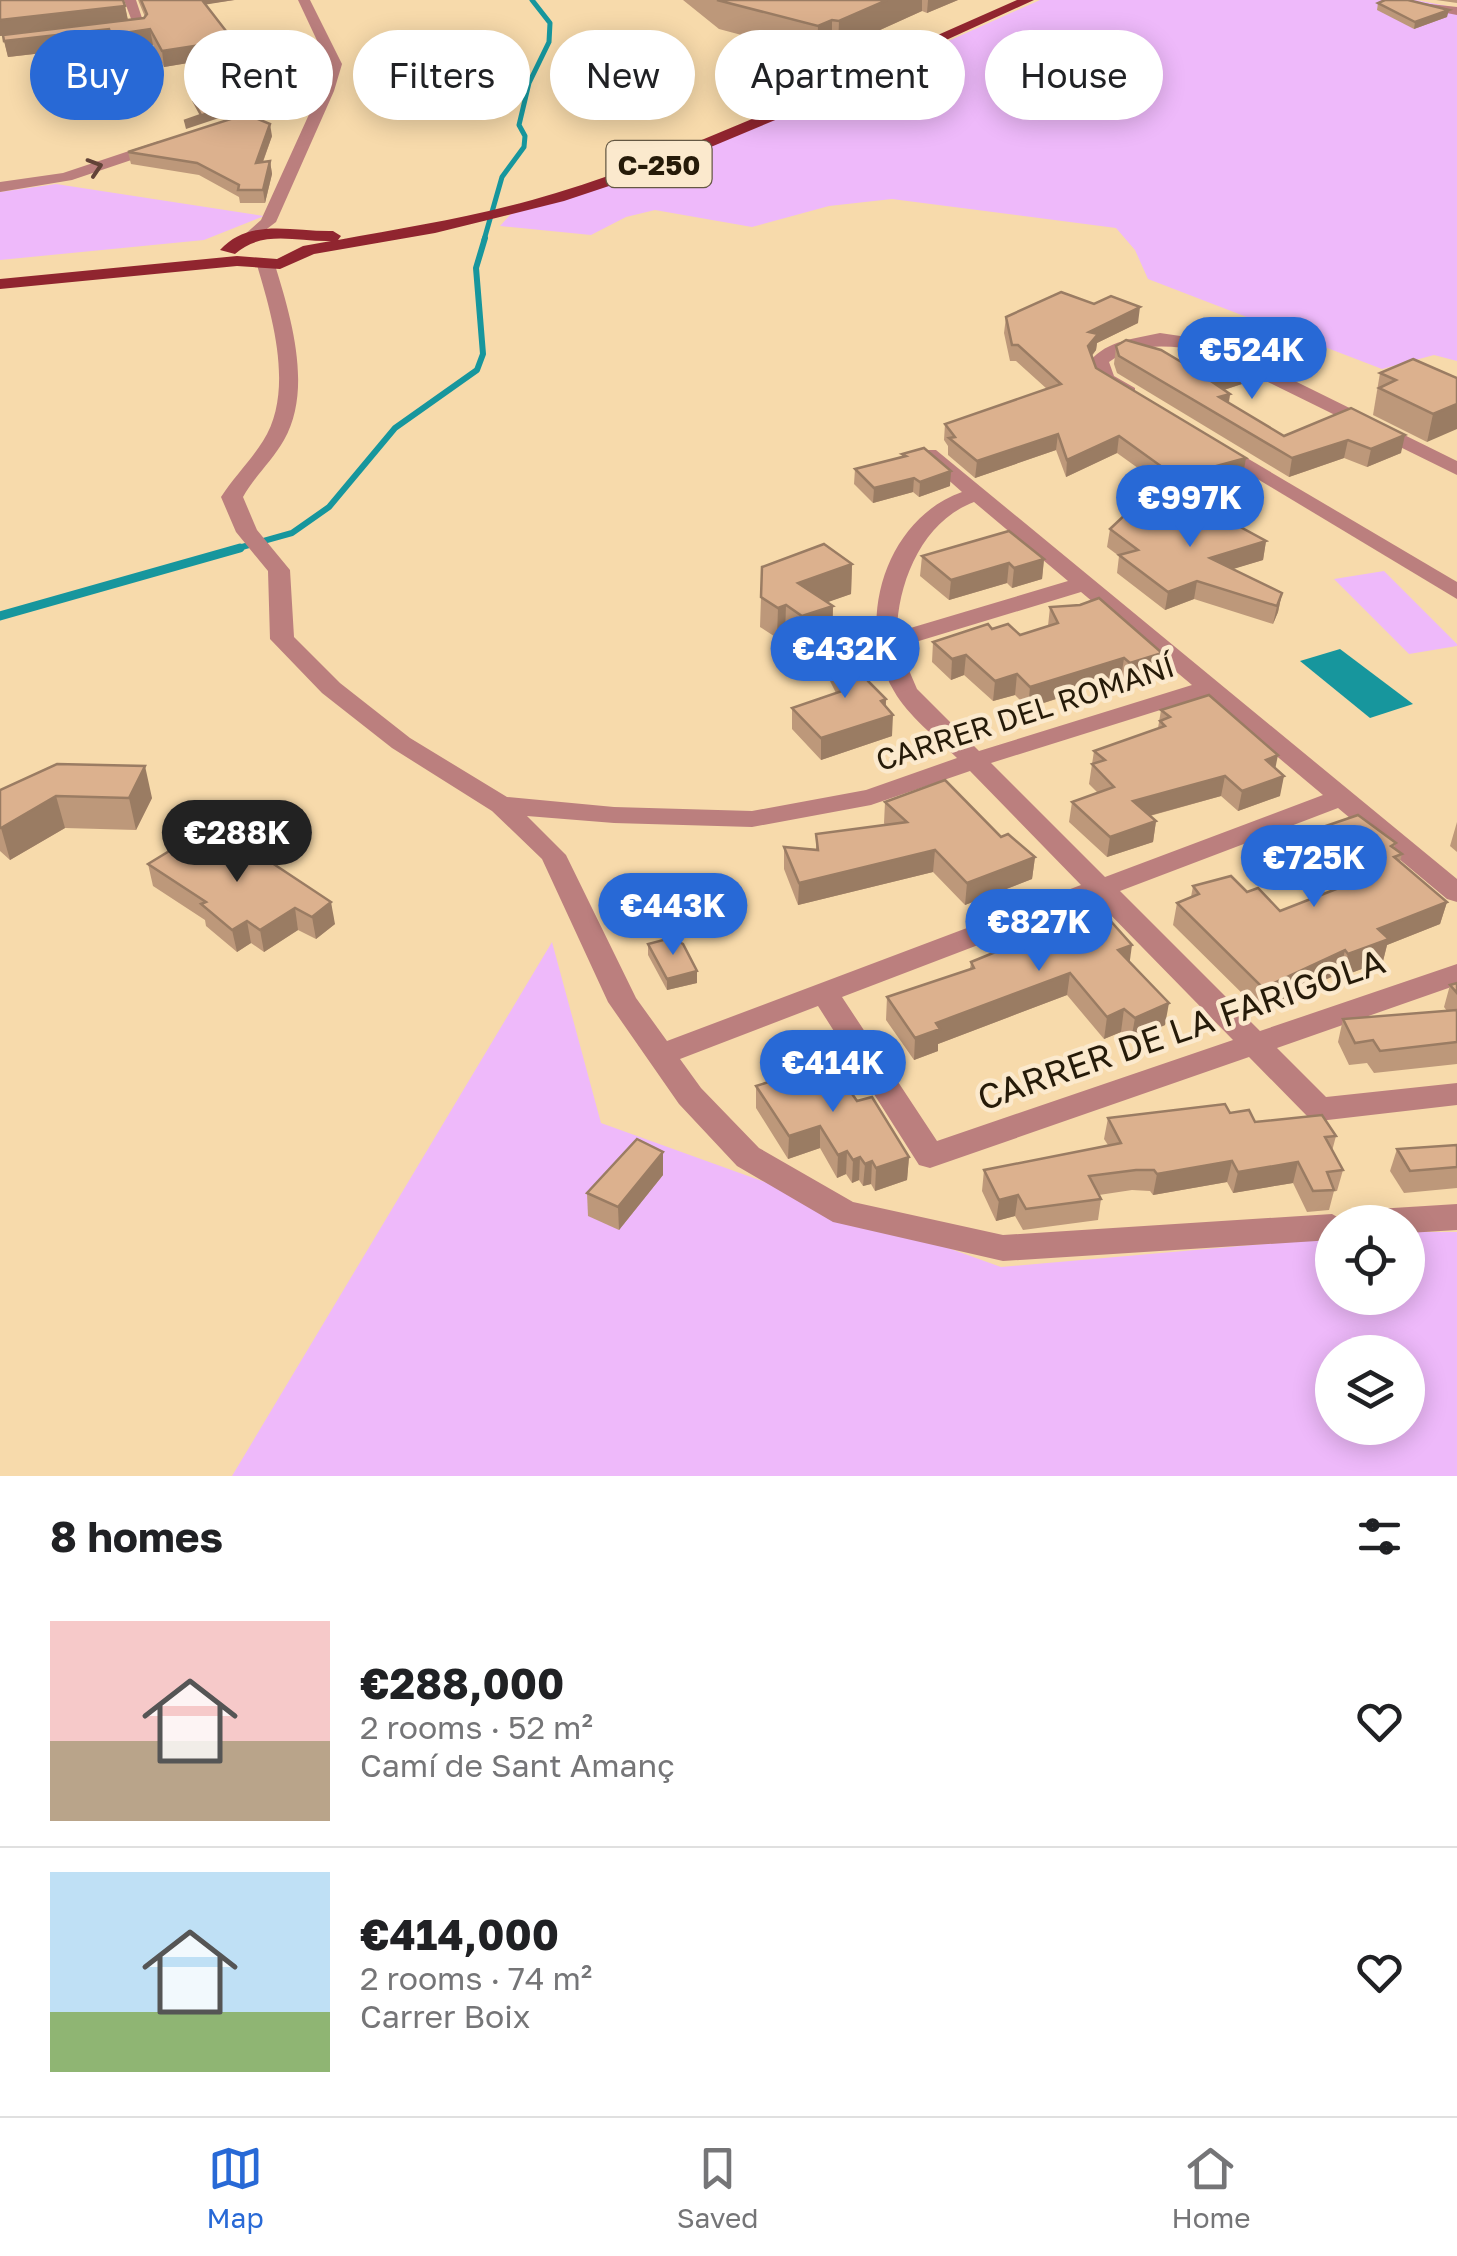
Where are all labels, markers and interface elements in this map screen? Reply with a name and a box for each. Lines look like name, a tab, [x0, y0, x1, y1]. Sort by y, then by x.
chip: Buy	[30, 30, 164, 120]
chip: Rent	[184, 30, 333, 120]
chip: Filters	[353, 30, 530, 120]
chip: New	[550, 30, 695, 120]
chip: Apartment	[715, 30, 965, 120]
chip: House	[985, 30, 1163, 120]
road number: C-250	[606, 141, 712, 187]
one-way arrow	[86, 159, 103, 179]
pin: €524K	[1182, 317, 1322, 402]
text: €524K	[1200, 330, 1304, 368]
pin: €997K	[1120, 465, 1260, 550]
text: €997K	[1138, 478, 1242, 516]
pin: €432K	[775, 616, 915, 701]
text: €432K	[793, 629, 897, 667]
street label: CARRER DEL ROMANÍ	[871, 647, 1180, 778]
pin: €288K	[167, 800, 307, 885]
text: €288K	[184, 813, 290, 851]
pin: €725K	[1244, 825, 1384, 910]
text: €725K	[1263, 838, 1365, 876]
pin: €443K	[603, 873, 743, 958]
text: €443K	[620, 886, 726, 924]
pin: €827K	[969, 889, 1109, 974]
text: €827K	[987, 902, 1091, 940]
street label: CARRER DE LA FARIGOLA	[972, 939, 1390, 1119]
pin: €414K	[763, 1030, 903, 1115]
text: €414K	[782, 1043, 884, 1081]
map controls	[1315, 1205, 1425, 1445]
button: locate	[1315, 1205, 1425, 1315]
button: layers	[1315, 1335, 1425, 1445]
icon: filters	[1352, 1509, 1407, 1564]
text: 8 homes	[50, 1511, 223, 1561]
text: €288,000	[360, 1658, 564, 1708]
icon: home	[130, 1661, 250, 1781]
icon: heart	[1352, 1694, 1407, 1749]
text: 2 rooms · 52 m²	[360, 1708, 593, 1746]
text: Camí de Sant Amanç	[360, 1746, 675, 1784]
text: €414,000	[360, 1909, 559, 1959]
icon: home	[130, 1912, 250, 2032]
icon: heart	[1352, 1945, 1407, 2000]
text: 2 rooms · 74 m²	[360, 1959, 592, 1997]
text: Carrer Boix	[360, 1997, 530, 2035]
tab: Map	[207, 2141, 264, 2234]
tab: Saved	[677, 2141, 758, 2234]
tab: Home	[1171, 2141, 1251, 2234]

